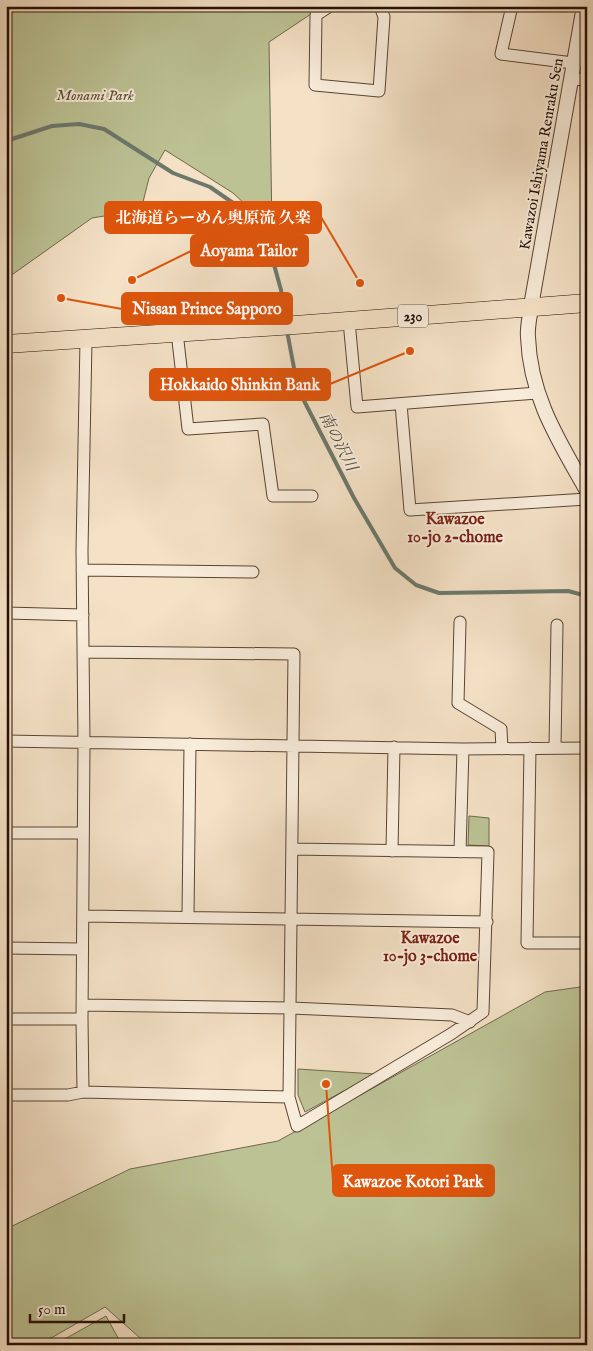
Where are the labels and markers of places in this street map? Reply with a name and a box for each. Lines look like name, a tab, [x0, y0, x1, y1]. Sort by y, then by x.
callout: 北海道らーめん奥原流 久楽	[105, 202, 321, 233]
callout: Aoyama Tailor	[191, 235, 308, 266]
callout: Nissan Prince Sapporo	[122, 293, 292, 324]
callout: Hokkaido Shinkin Bank	[150, 369, 330, 400]
callout: Kawazoe Kotori Park	[333, 1165, 494, 1196]

